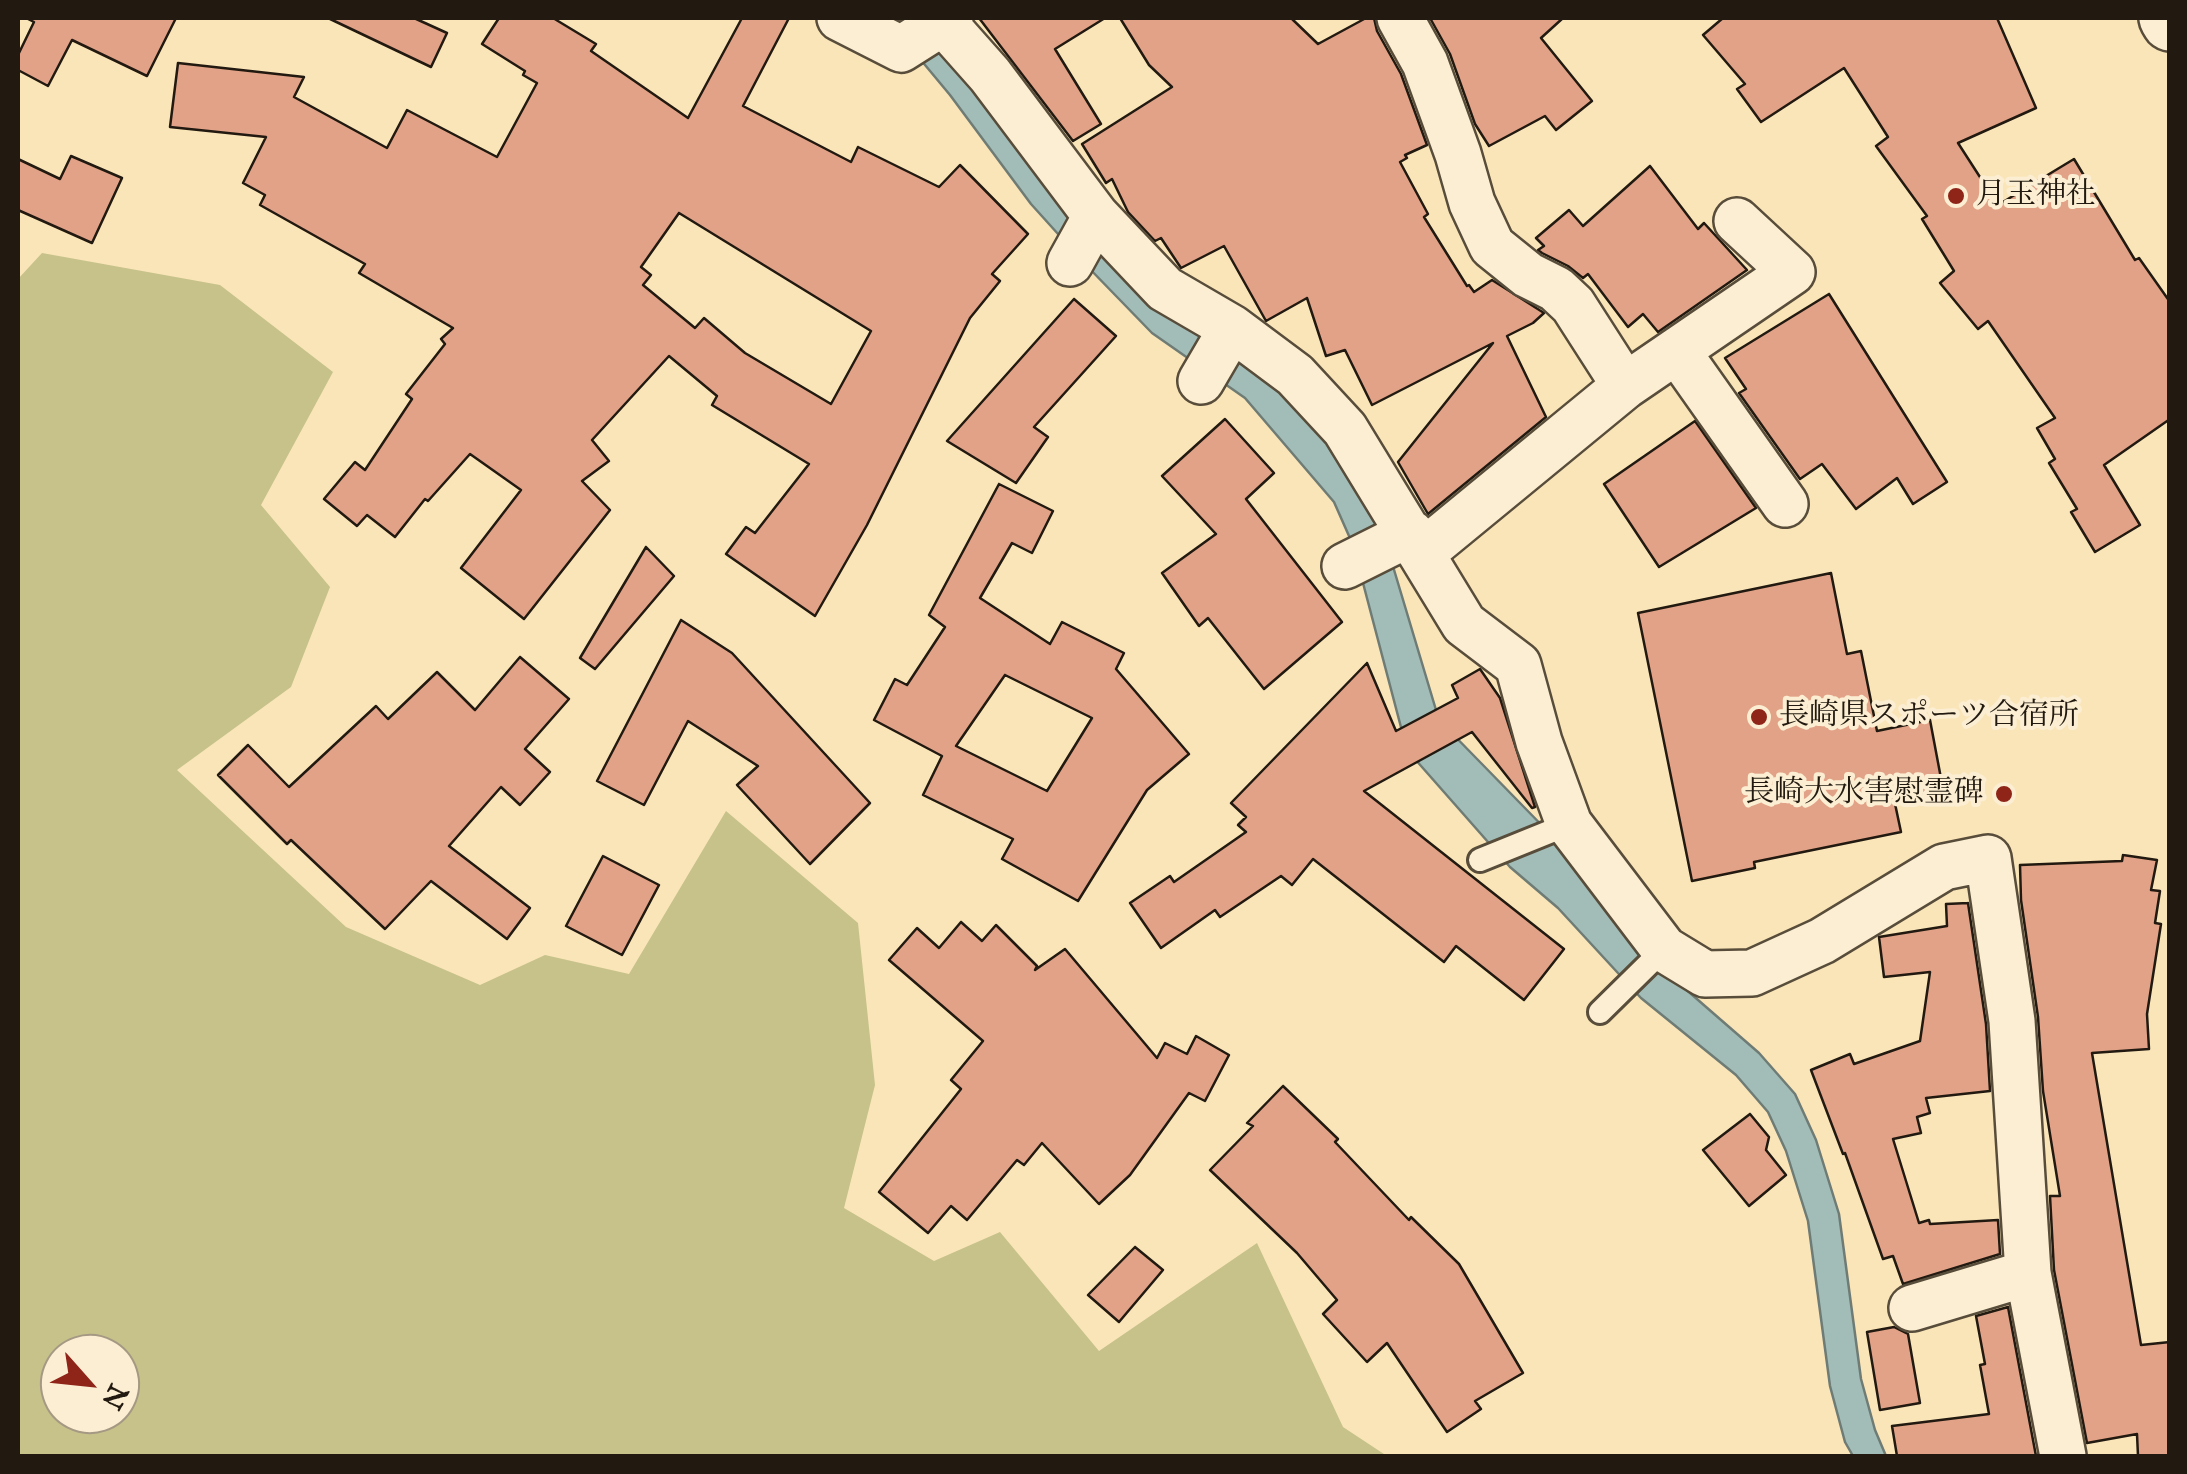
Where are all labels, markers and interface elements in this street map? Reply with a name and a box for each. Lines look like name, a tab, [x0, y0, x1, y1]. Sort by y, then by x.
place label: 月玉神社	[1976, 178, 2096, 214]
marker: 月玉神社	[1945, 185, 1967, 207]
place label: 長崎県スポーツ合宿所	[1779, 699, 2079, 735]
marker: 長崎県スポーツ合宿所	[1748, 706, 1770, 728]
place label: 長崎大水害慰霊碑	[1744, 776, 1984, 812]
marker: 長崎大水害慰霊碑	[1993, 783, 2015, 805]
north arrow	[40, 1334, 140, 1434]
text: N	[94, 1378, 136, 1415]

